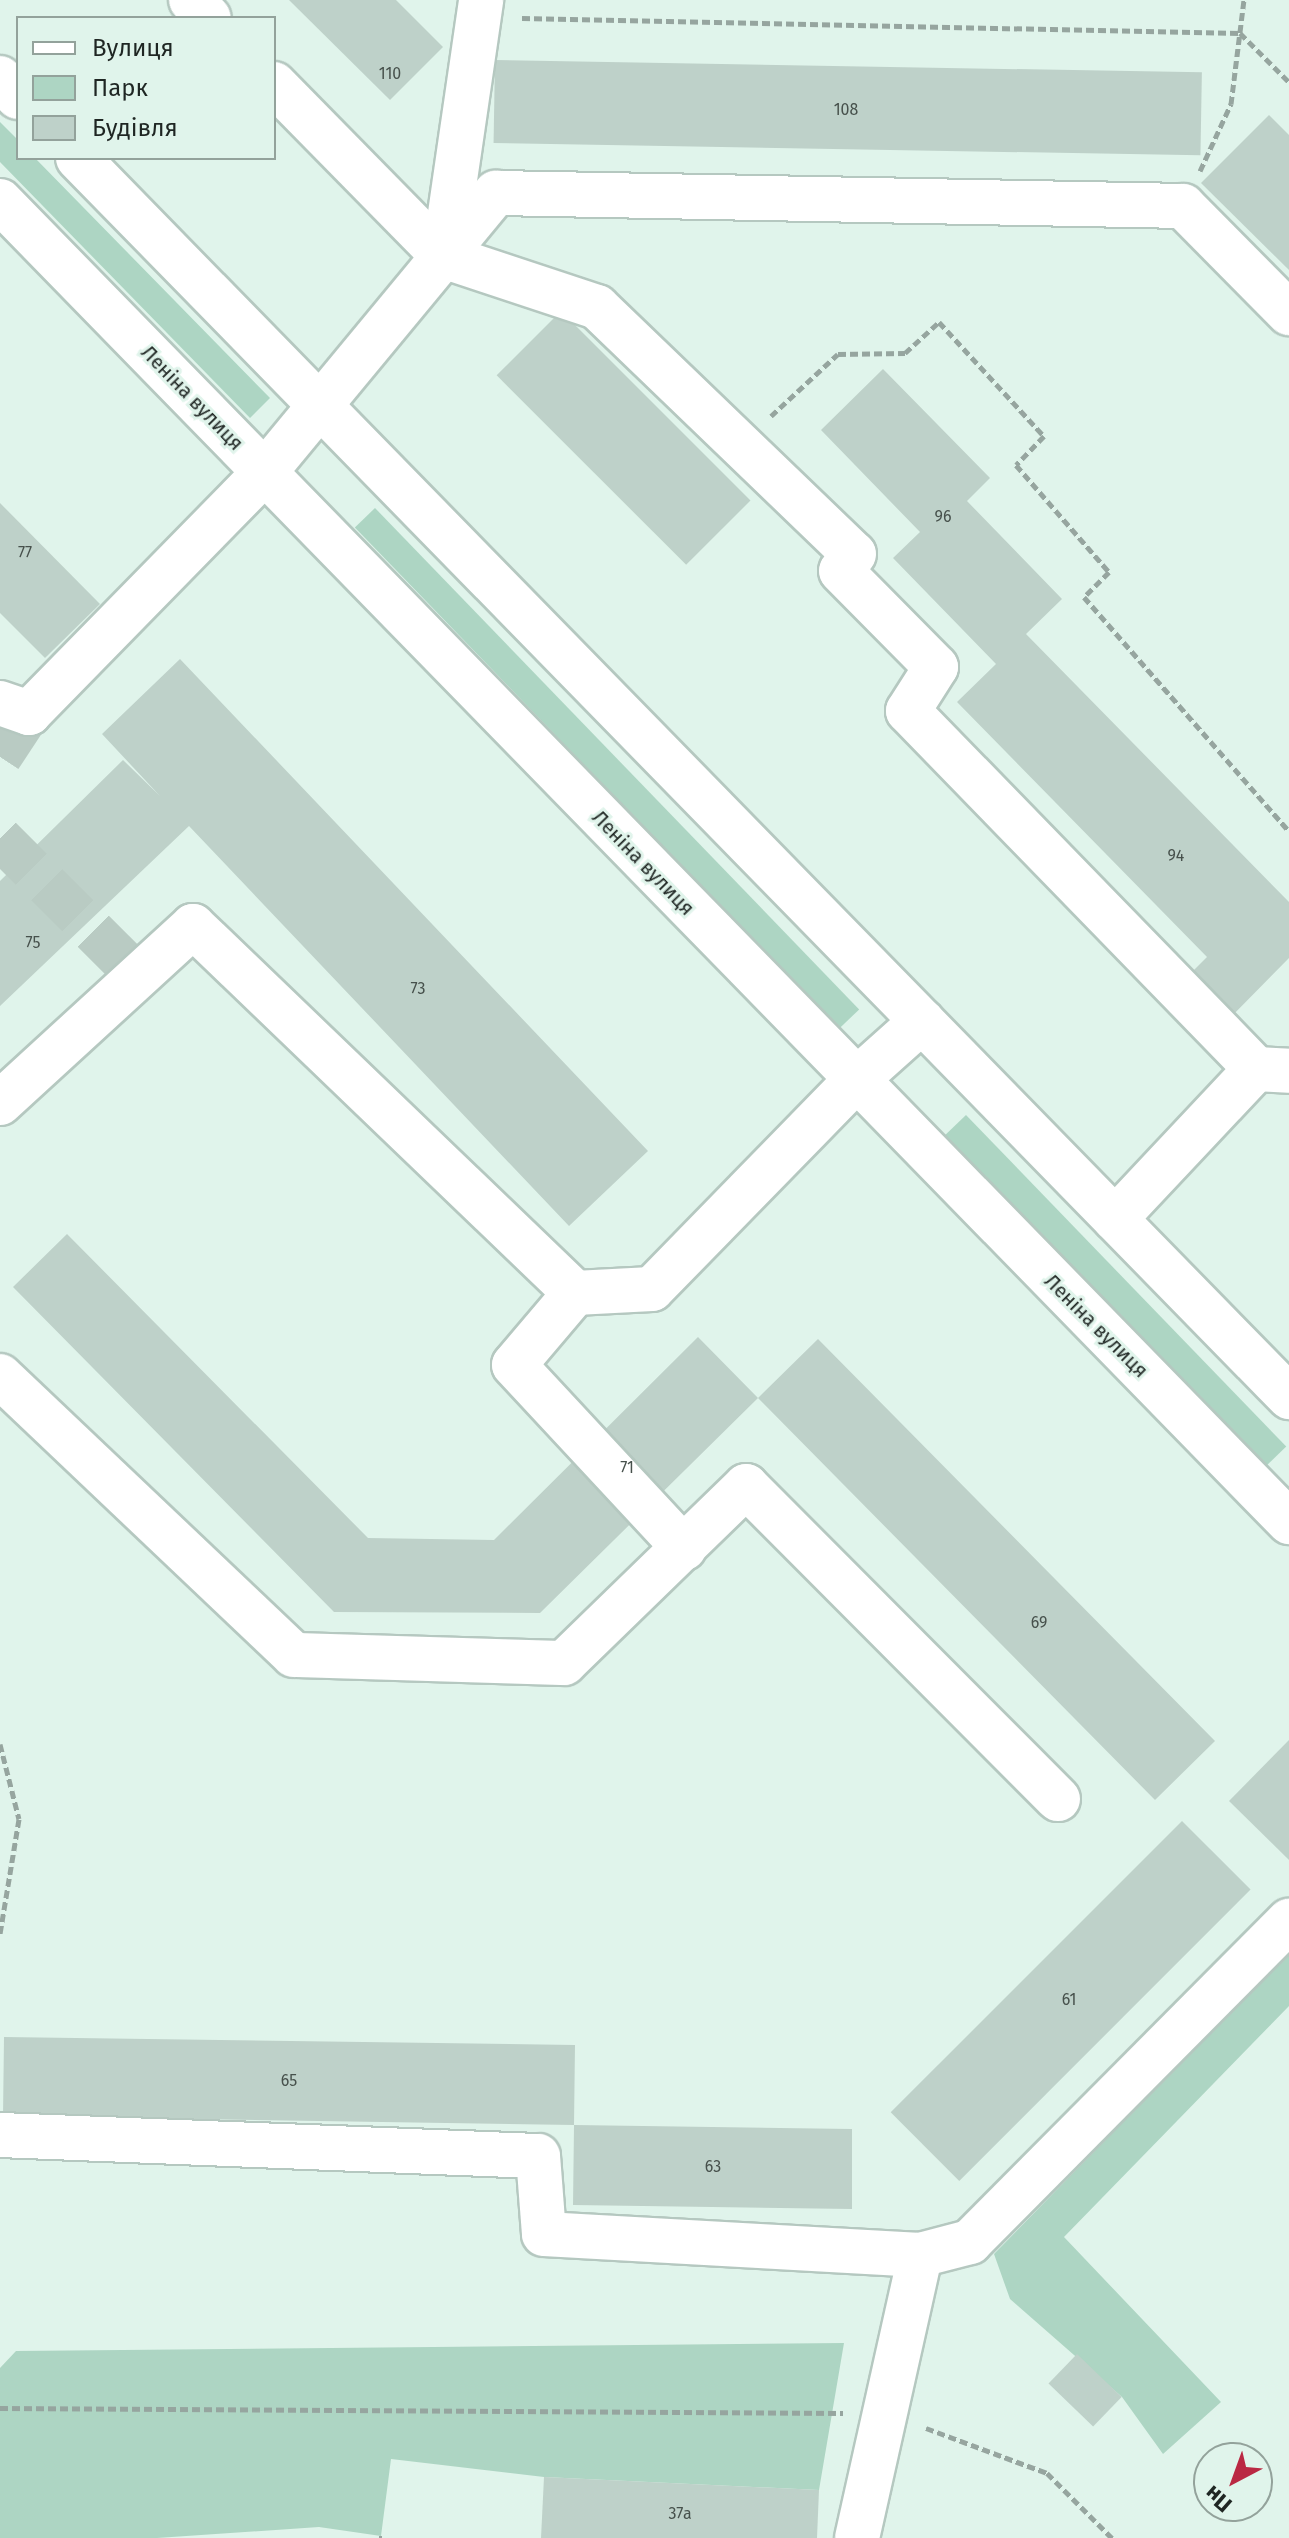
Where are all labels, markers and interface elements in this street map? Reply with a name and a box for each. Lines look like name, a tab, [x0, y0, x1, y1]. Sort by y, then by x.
legend	[16, 16, 276, 160]
text: Вулиця	[92, 34, 174, 62]
house number: 110	[379, 64, 401, 84]
text: Парк	[92, 74, 148, 102]
house number: 108	[834, 100, 858, 120]
text: Будівля	[92, 114, 178, 142]
street label: Леніна вулиця	[136, 341, 248, 455]
house number: 96	[935, 507, 951, 527]
house number: 77	[18, 543, 32, 563]
street label: Леніна вулиця	[587, 806, 699, 920]
house number: 94	[1168, 846, 1184, 866]
house number: 75	[26, 933, 40, 953]
house number: 73	[411, 979, 425, 999]
street label: Леніна вулиця	[1039, 1269, 1153, 1383]
house number: 71	[620, 1458, 634, 1478]
house number: 69	[1031, 1613, 1047, 1633]
house number: 61	[1062, 1990, 1076, 2010]
house number: 65	[281, 2071, 297, 2091]
house number: 63	[705, 2157, 721, 2177]
north arrow	[1193, 2442, 1273, 2522]
text: Пн	[1199, 2480, 1237, 2518]
house number: 37а	[668, 2504, 692, 2524]

